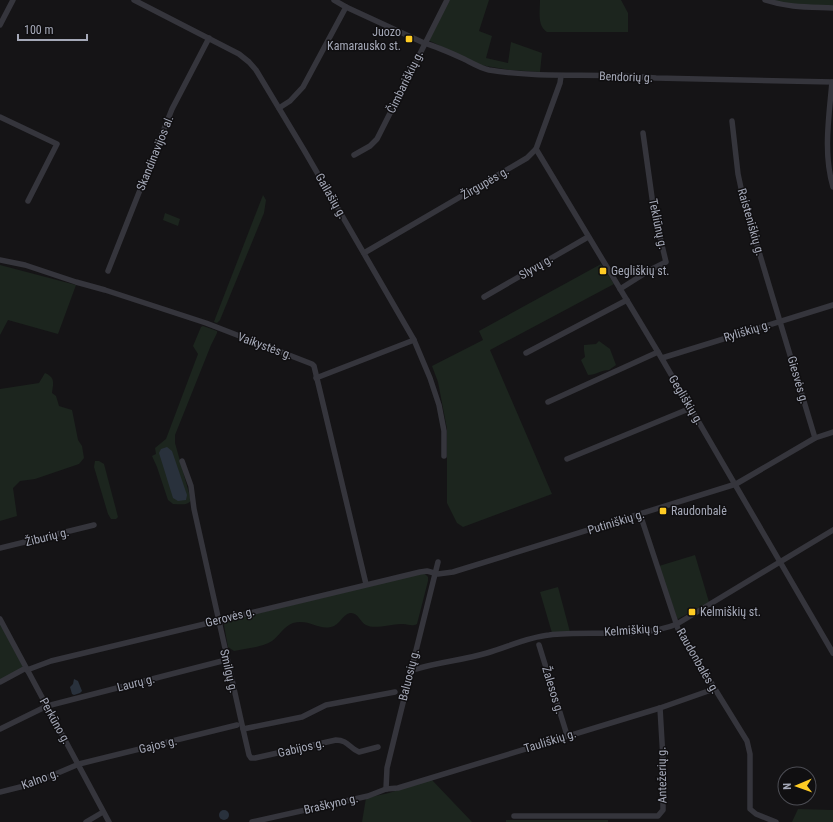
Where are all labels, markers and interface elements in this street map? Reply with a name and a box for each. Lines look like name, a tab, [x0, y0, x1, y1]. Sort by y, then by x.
scale bar	[18, 16, 87, 42]
text: 100 m	[24, 23, 54, 37]
place label: Juozo Kamarausko st.	[327, 25, 401, 53]
marker: Juozo Kamarausko st.	[404, 34, 414, 44]
street label: Čimbariškių g.	[383, 48, 426, 116]
street label: Bendorių g.	[599, 69, 653, 85]
street label: Skandinavijos al.	[134, 113, 176, 193]
street label: Žirgupės g.	[458, 163, 512, 202]
street label: Gailašių g.	[312, 171, 350, 221]
street label: Raisteniškių g.	[735, 187, 767, 257]
street label: Tekliūnų g.	[646, 197, 670, 251]
street label: Slyvų g.	[517, 252, 555, 282]
place label: Gegliškių st.	[611, 264, 670, 278]
marker: Gegliškių st.	[598, 266, 608, 276]
street label: Ryliškių g.	[722, 317, 772, 345]
street label: Vaikystės g.	[236, 330, 294, 362]
street label: Giesvės g.	[785, 355, 811, 405]
street label: Gegliškių g.	[666, 373, 706, 427]
place label: Raudonbalė	[671, 504, 727, 518]
marker: Raudonbalė	[658, 506, 668, 516]
street label: Putiniškių g.	[586, 507, 646, 537]
street label: Žiburių g.	[23, 524, 70, 549]
street label: Gerovės g.	[204, 604, 256, 630]
place label: Kelmiškių st.	[700, 605, 761, 619]
marker: Kelmiškių st.	[687, 607, 697, 617]
street label: Kelmiškių g.	[604, 621, 662, 639]
street label: Raudonbalės g.	[674, 626, 722, 696]
street label: Smilgų g.	[217, 648, 241, 694]
street label: Baluosių g.	[396, 648, 422, 702]
street label: Žalesos g.	[539, 664, 568, 716]
street label: Laurų g.	[116, 672, 156, 694]
street label: Perkūno g.	[37, 695, 73, 747]
street label: Tauliškių g.	[522, 726, 578, 756]
street label: Gajos g.	[137, 734, 179, 756]
street label: Gabijos g.	[276, 736, 326, 760]
street label: Antežerių g.	[655, 746, 669, 804]
street label: Kalno g.	[19, 766, 61, 792]
north arrow	[777, 766, 817, 806]
text: N	[781, 782, 794, 790]
street label: Braškyno g.	[302, 791, 360, 817]

